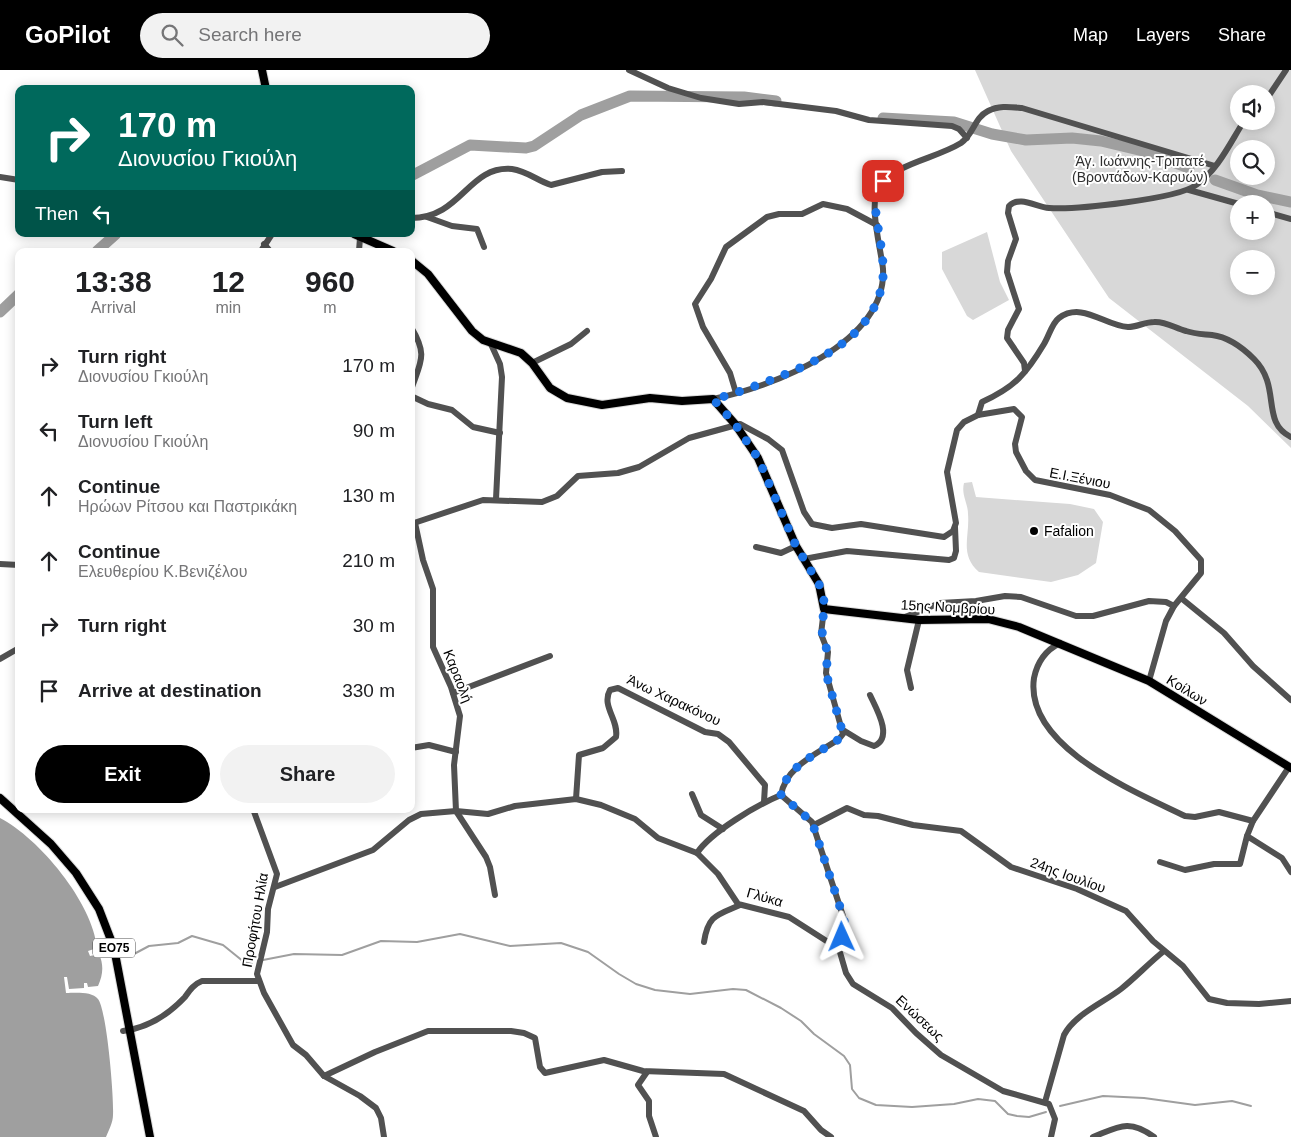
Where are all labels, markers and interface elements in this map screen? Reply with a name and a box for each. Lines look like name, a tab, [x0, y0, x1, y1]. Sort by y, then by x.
search box	[140, 13, 490, 58]
text: GoPilot	[25, 21, 110, 48]
icon: search	[158, 21, 186, 49]
text: Search here	[198, 24, 302, 45]
text: Map	[1073, 25, 1108, 45]
text: Layers	[1136, 25, 1190, 45]
text: Share	[1218, 25, 1266, 45]
map controls	[1230, 85, 1275, 295]
button: sound	[1230, 85, 1275, 130]
icon: right	[35, 105, 100, 170]
text: 170 m	[118, 105, 217, 144]
button: search	[1230, 140, 1275, 185]
text: Διονυσίου Γκιούλη	[118, 146, 297, 171]
park label: Άγ. Ιωάννης-Τριπατέ (Βροντάδων-Καρυών)	[1072, 153, 1208, 185]
pin	[862, 160, 904, 202]
icon: arrive	[869, 167, 897, 195]
button: +	[1230, 195, 1275, 240]
icon: left	[88, 200, 116, 228]
text: Then	[35, 203, 78, 224]
button: −	[1230, 250, 1275, 295]
text: 13:38	[75, 265, 152, 298]
text: 12	[212, 265, 245, 298]
text: 960	[305, 265, 355, 298]
text: Arrival	[91, 299, 136, 316]
text: min	[215, 299, 241, 316]
text: m	[323, 299, 337, 316]
text: Turn right	[78, 346, 166, 367]
icon: right	[35, 352, 63, 380]
text: 170 m	[342, 355, 395, 376]
text: Διονυσίου Γκιούλη	[78, 368, 208, 385]
text: Turn left	[78, 411, 153, 432]
icon: left	[35, 417, 63, 445]
text: 90 m	[353, 420, 395, 441]
text: Διονυσίου Γκιούλη	[78, 433, 208, 450]
street label: Ε.Ι.Ξένιου	[1048, 464, 1112, 492]
text: Continue	[78, 476, 160, 497]
icon: ahead	[35, 482, 63, 510]
text: 130 m	[342, 485, 395, 506]
text: Ηρώων Ρίτσου και Παστρικάκη	[78, 498, 297, 515]
place label: Fafalion	[1044, 523, 1094, 539]
marker: Fafalion	[1028, 525, 1040, 537]
text: Continue	[78, 541, 160, 562]
icon: ahead	[35, 547, 63, 575]
text: 210 m	[342, 550, 395, 571]
text: Ελευθερίου Κ.Βενιζέλου	[78, 563, 247, 580]
street label: 15ης Νομβρίου	[900, 597, 996, 617]
icon: right	[35, 612, 63, 640]
text: Turn right	[78, 615, 166, 636]
text: 30 m	[353, 615, 395, 636]
street label: Καραολή	[440, 647, 476, 705]
street label: Άνω Χαρακόνου	[625, 671, 723, 729]
street label: Κοίλων	[1164, 671, 1210, 709]
icon: arrive	[35, 677, 63, 705]
text: Arrive at destination	[78, 680, 262, 701]
text: 330 m	[342, 680, 395, 701]
button: Exit	[35, 745, 210, 803]
button: Share	[220, 745, 395, 803]
street label: 24ης Ιουλίου	[1028, 854, 1108, 896]
street label: Προφήτου Ηλία	[239, 871, 271, 969]
street label: Γλύκα	[745, 884, 785, 910]
position arrow	[815, 910, 867, 962]
road number: ΕΟ75	[93, 938, 135, 958]
street label: Ενώσεως	[893, 992, 948, 1044]

